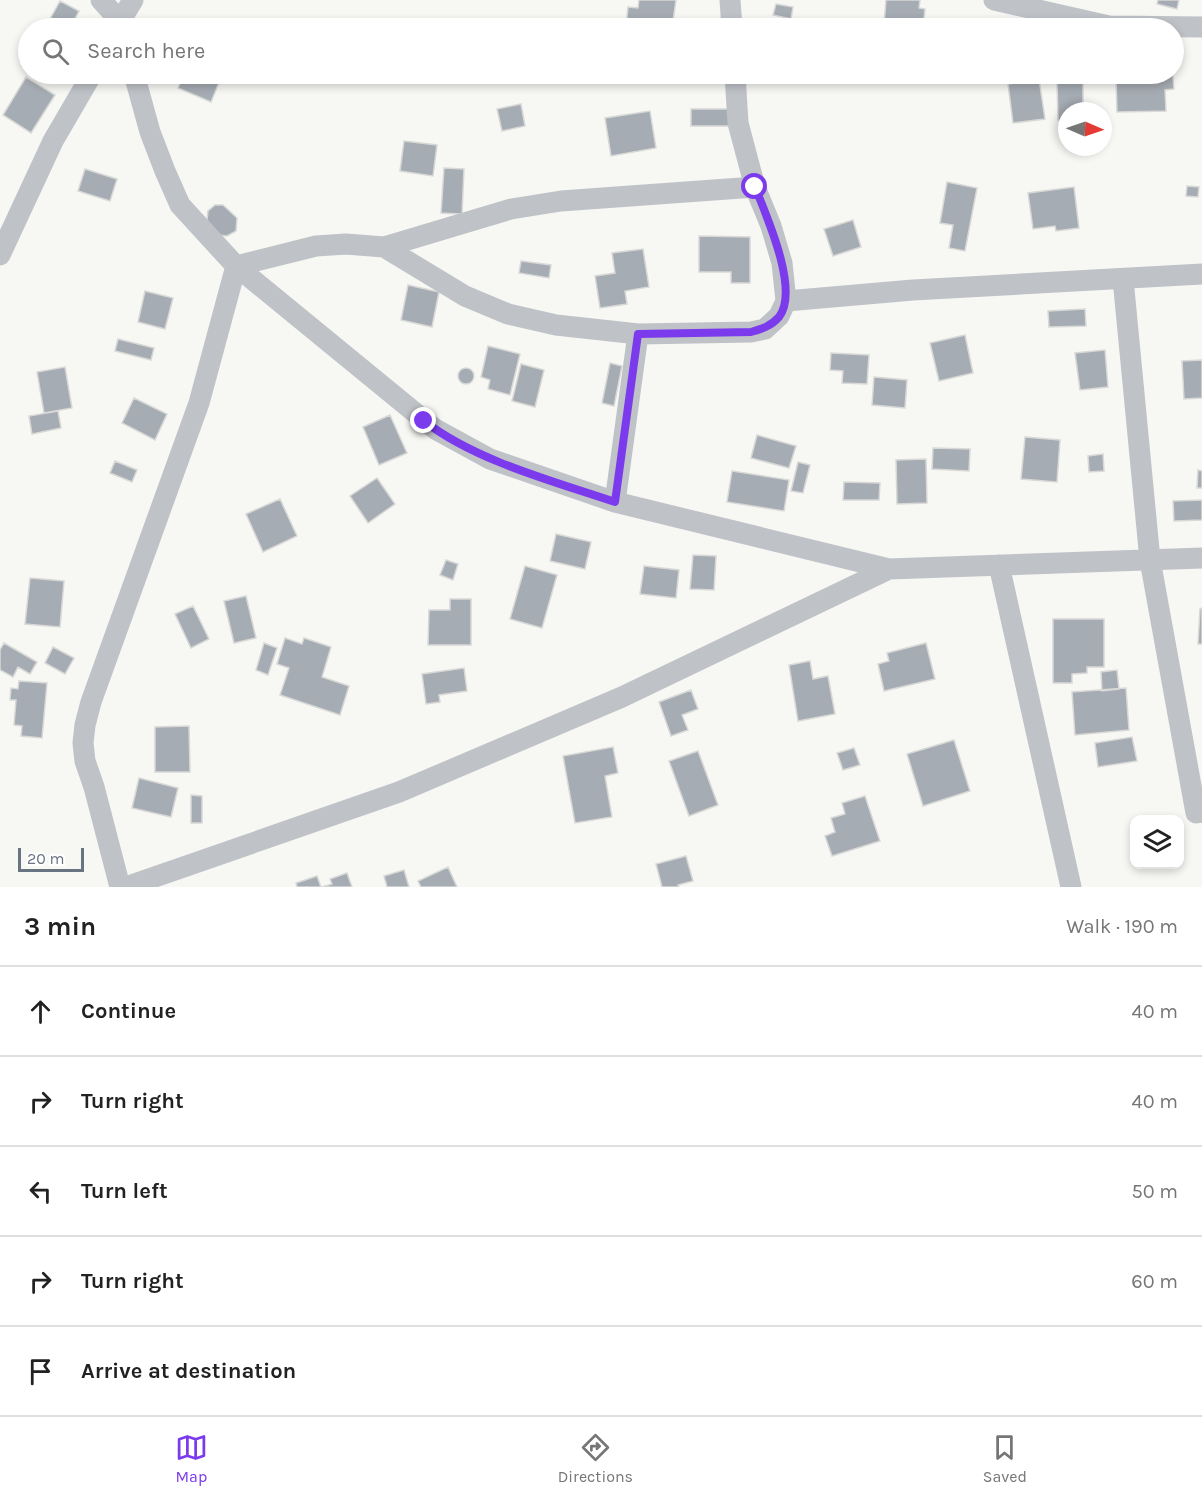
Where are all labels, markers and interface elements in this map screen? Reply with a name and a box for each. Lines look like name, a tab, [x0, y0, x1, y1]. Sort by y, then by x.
search box	[18, 18, 1184, 84]
icon: search	[39, 35, 72, 68]
text: Search here	[87, 38, 205, 64]
north arrow	[1058, 102, 1112, 156]
route start	[741, 173, 767, 199]
route end	[410, 407, 436, 433]
map controls	[1130, 815, 1184, 869]
button: layers	[1130, 815, 1184, 869]
scale bar	[18, 845, 84, 872]
text: 20 m	[27, 849, 65, 868]
text: 3 min	[24, 911, 96, 942]
text: Walk · 190 m	[1066, 915, 1178, 938]
icon: ahead	[24, 995, 57, 1028]
text: Continue	[81, 998, 176, 1024]
text: 40 m	[1132, 1000, 1178, 1023]
icon: right	[24, 1085, 57, 1118]
text: Turn right	[81, 1088, 184, 1114]
text: 40 m	[1132, 1090, 1178, 1113]
icon: left	[24, 1175, 57, 1208]
text: Turn left	[81, 1178, 168, 1204]
text: 50 m	[1131, 1180, 1178, 1203]
icon: right	[24, 1265, 57, 1298]
text: Turn right	[81, 1268, 184, 1294]
text: 60 m	[1131, 1270, 1178, 1293]
icon: arrive	[24, 1355, 57, 1388]
text: Arrive at destination	[81, 1358, 296, 1384]
tab: Map	[175, 1431, 208, 1486]
tab: Directions	[558, 1431, 633, 1486]
tab: Saved	[983, 1431, 1027, 1486]

